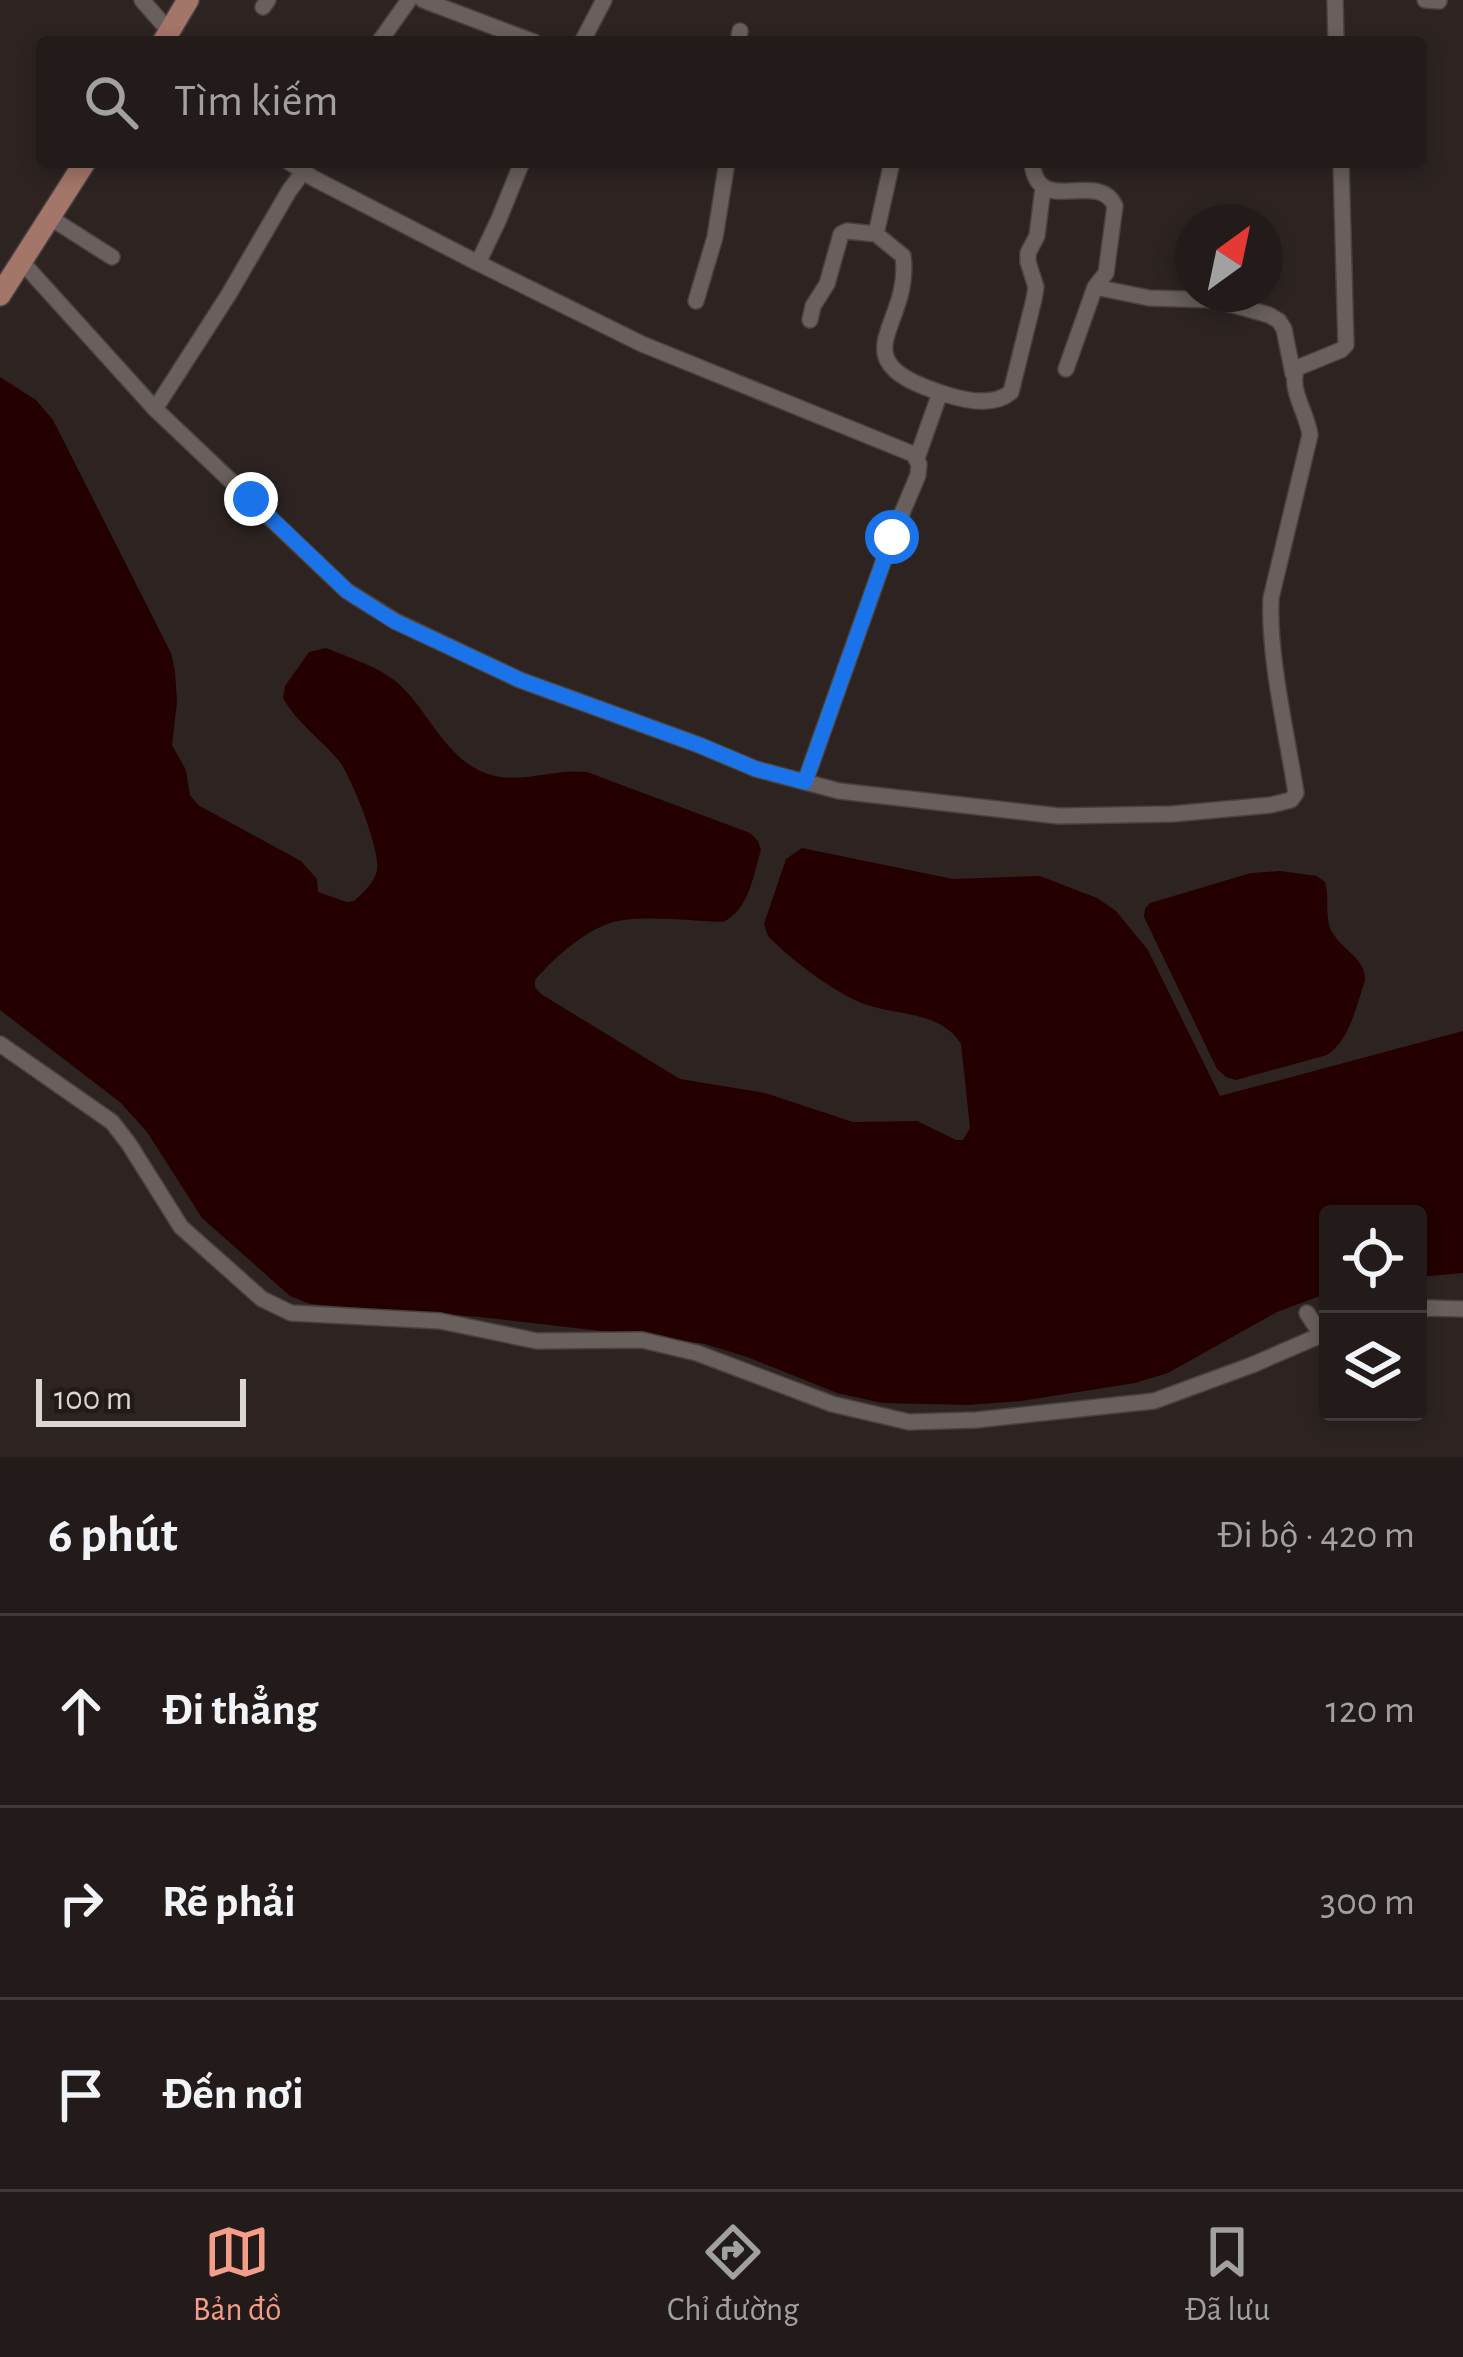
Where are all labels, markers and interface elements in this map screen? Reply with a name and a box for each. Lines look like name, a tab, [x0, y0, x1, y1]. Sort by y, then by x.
search box	[36, 36, 1427, 168]
icon: search	[78, 69, 144, 135]
text: Tìm kiếm	[174, 79, 339, 124]
north arrow	[1175, 204, 1283, 312]
route end	[224, 472, 278, 526]
route start	[865, 510, 919, 564]
map controls	[1319, 1205, 1427, 1421]
button: locate	[1319, 1205, 1427, 1313]
button: layers	[1319, 1313, 1427, 1421]
scale bar	[36, 1373, 246, 1426]
text: 100 m	[54, 1383, 132, 1416]
text: 6 phút	[48, 1510, 178, 1561]
text: Đi bộ · 420 m	[1217, 1516, 1415, 1555]
icon: ahead	[48, 1678, 114, 1744]
text: Đi thẳng	[162, 1688, 318, 1733]
text: 120 m	[1326, 1691, 1415, 1730]
icon: right	[48, 1870, 114, 1936]
text: Rẽ phải	[162, 1880, 296, 1925]
text: 300 m	[1320, 1883, 1415, 1922]
icon: arrive	[48, 2062, 114, 2128]
text: Đến nơi	[162, 2072, 304, 2117]
tab: Bản đồ	[193, 2219, 281, 2331]
tab: Chỉ đường	[667, 2219, 799, 2331]
tab: Đã lưu	[1185, 2219, 1270, 2331]

